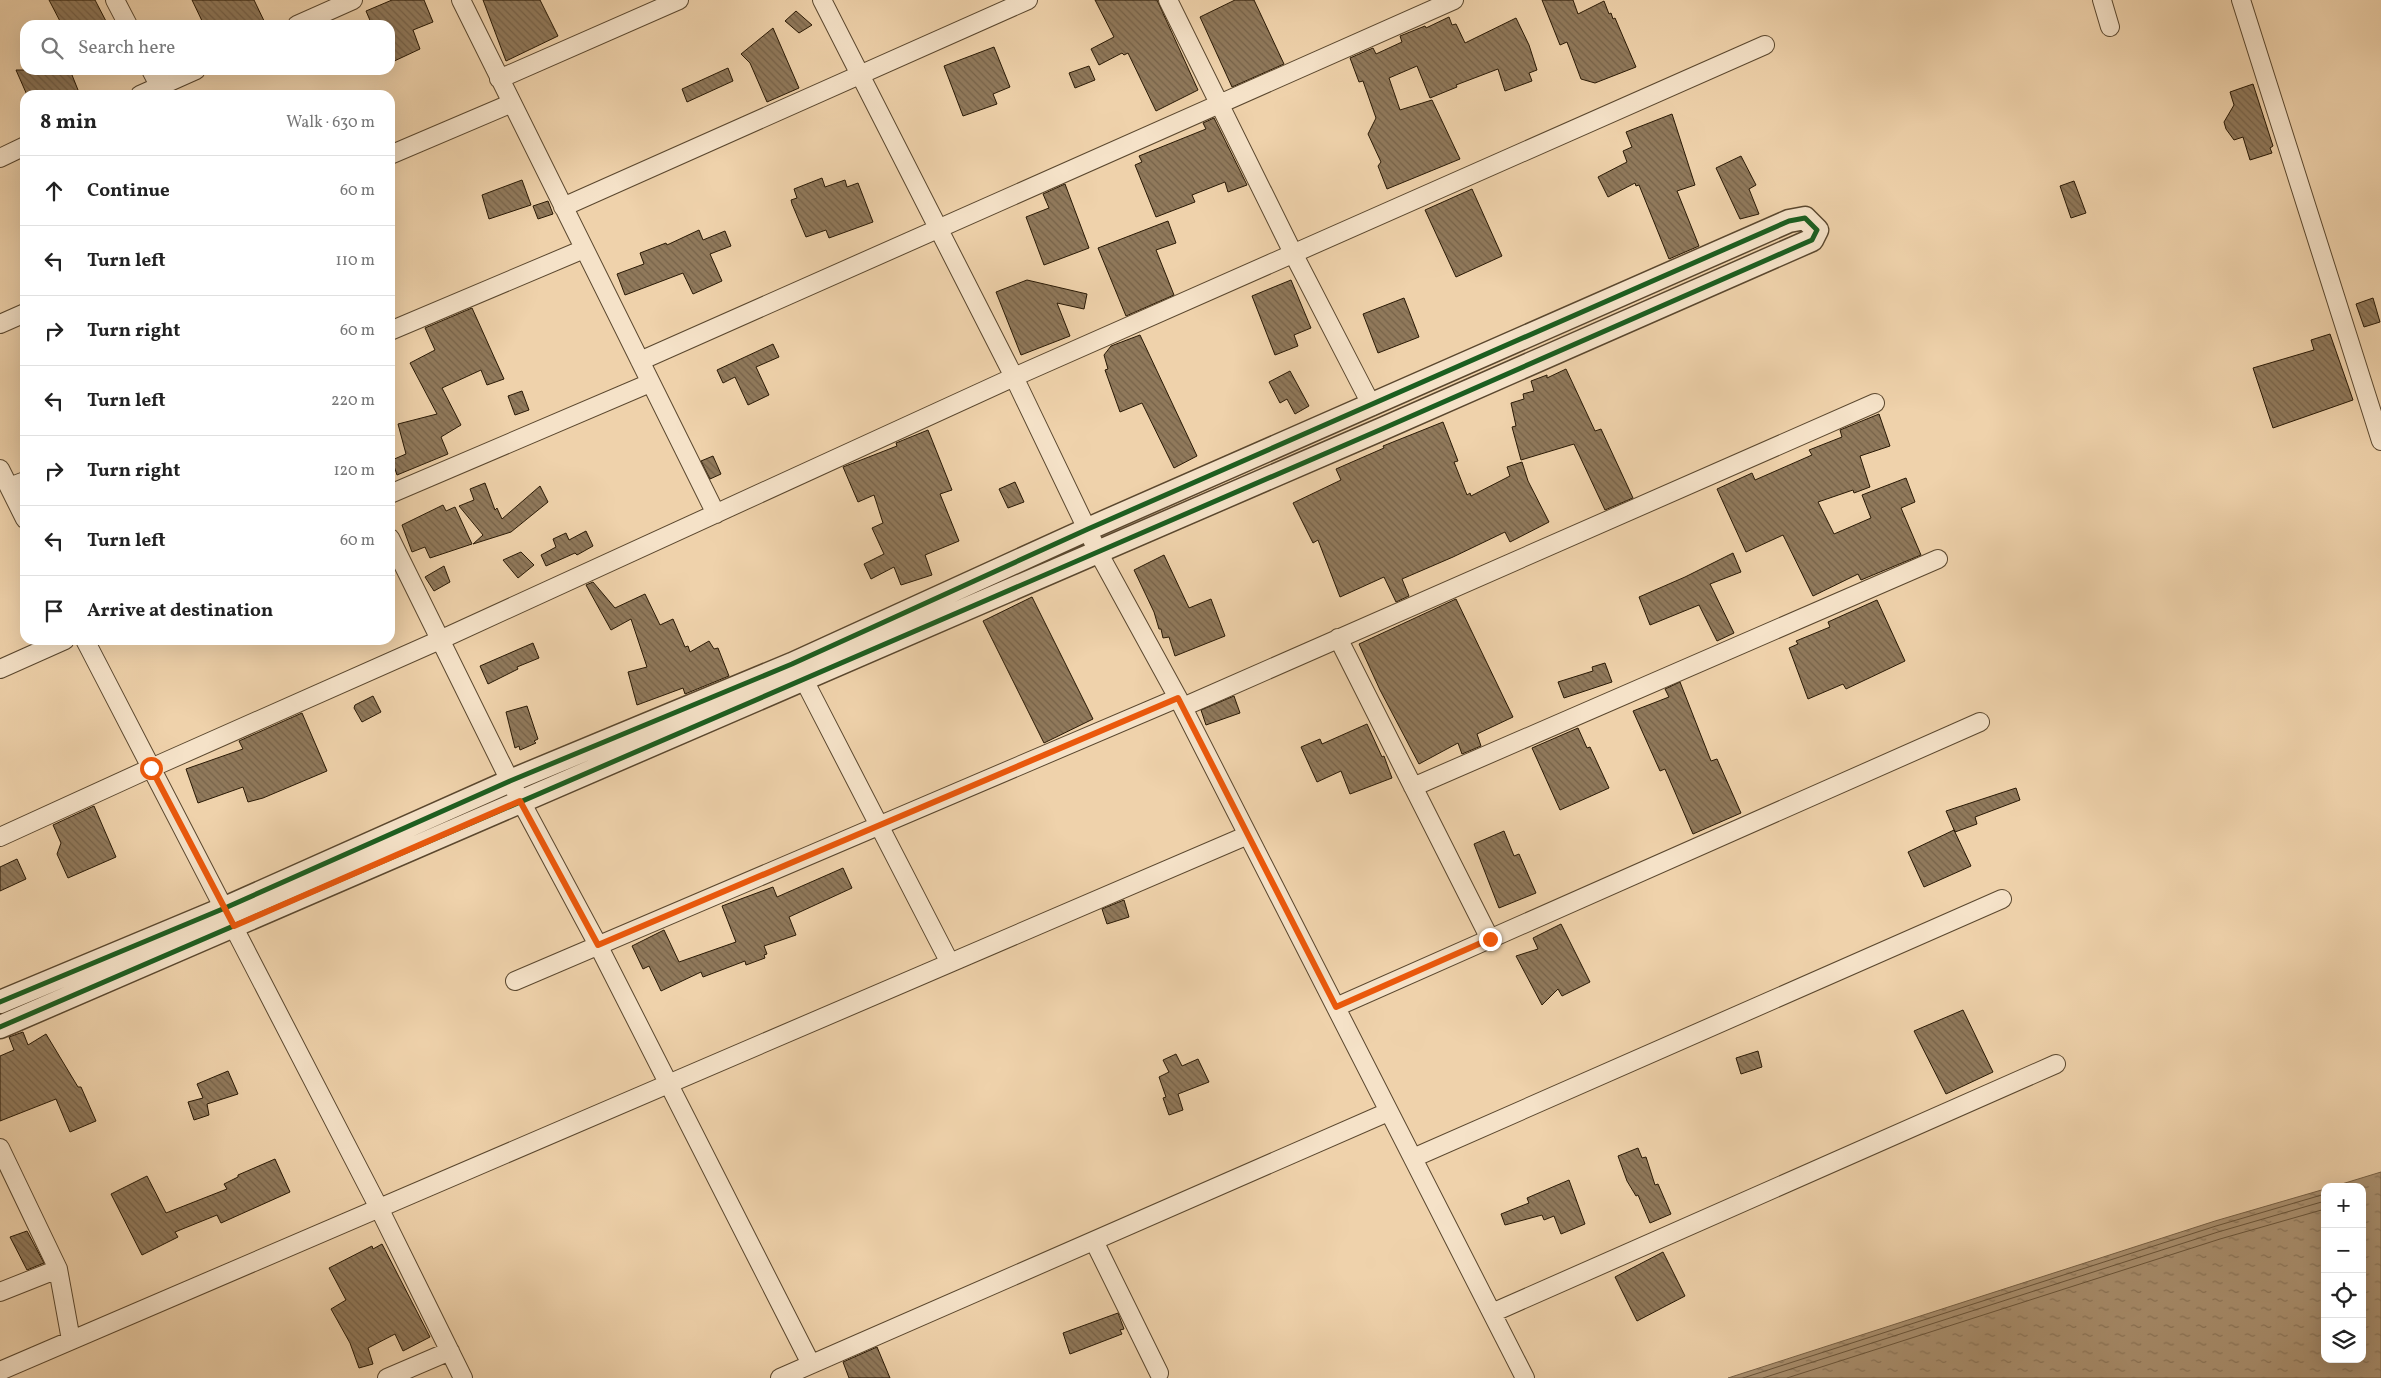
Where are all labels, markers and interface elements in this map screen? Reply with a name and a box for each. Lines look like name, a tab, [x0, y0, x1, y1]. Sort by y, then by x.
search box	[20, 20, 395, 75]
icon: search	[38, 34, 66, 62]
text: Search here	[78, 35, 175, 61]
text: 8 min	[40, 108, 97, 137]
text: Walk · 630 m	[286, 112, 375, 134]
icon: ahead	[40, 177, 68, 205]
text: Continue	[87, 178, 170, 204]
text: 60 m	[340, 180, 375, 202]
icon: left	[40, 247, 68, 275]
text: Turn left	[87, 248, 166, 274]
text: 110 m	[336, 250, 375, 272]
icon: right	[40, 317, 68, 345]
text: Turn right	[87, 318, 180, 344]
text: 60 m	[340, 320, 375, 342]
icon: left	[40, 387, 68, 415]
text: Turn left	[87, 388, 166, 414]
text: 220 m	[331, 390, 375, 412]
icon: right	[40, 457, 68, 485]
text: Turn right	[87, 458, 180, 484]
text: 120 m	[333, 460, 375, 482]
icon: left	[40, 527, 68, 555]
text: Turn left	[87, 528, 166, 554]
text: 60 m	[340, 530, 375, 552]
icon: arrive	[40, 597, 68, 625]
text: Arrive at destination	[87, 598, 273, 624]
route start	[140, 757, 163, 780]
route end	[1479, 928, 1502, 951]
map controls	[2321, 1183, 2366, 1363]
button: +	[2321, 1183, 2366, 1228]
button: −	[2321, 1228, 2366, 1273]
button: locate	[2321, 1273, 2366, 1318]
button: layers	[2321, 1318, 2366, 1363]

